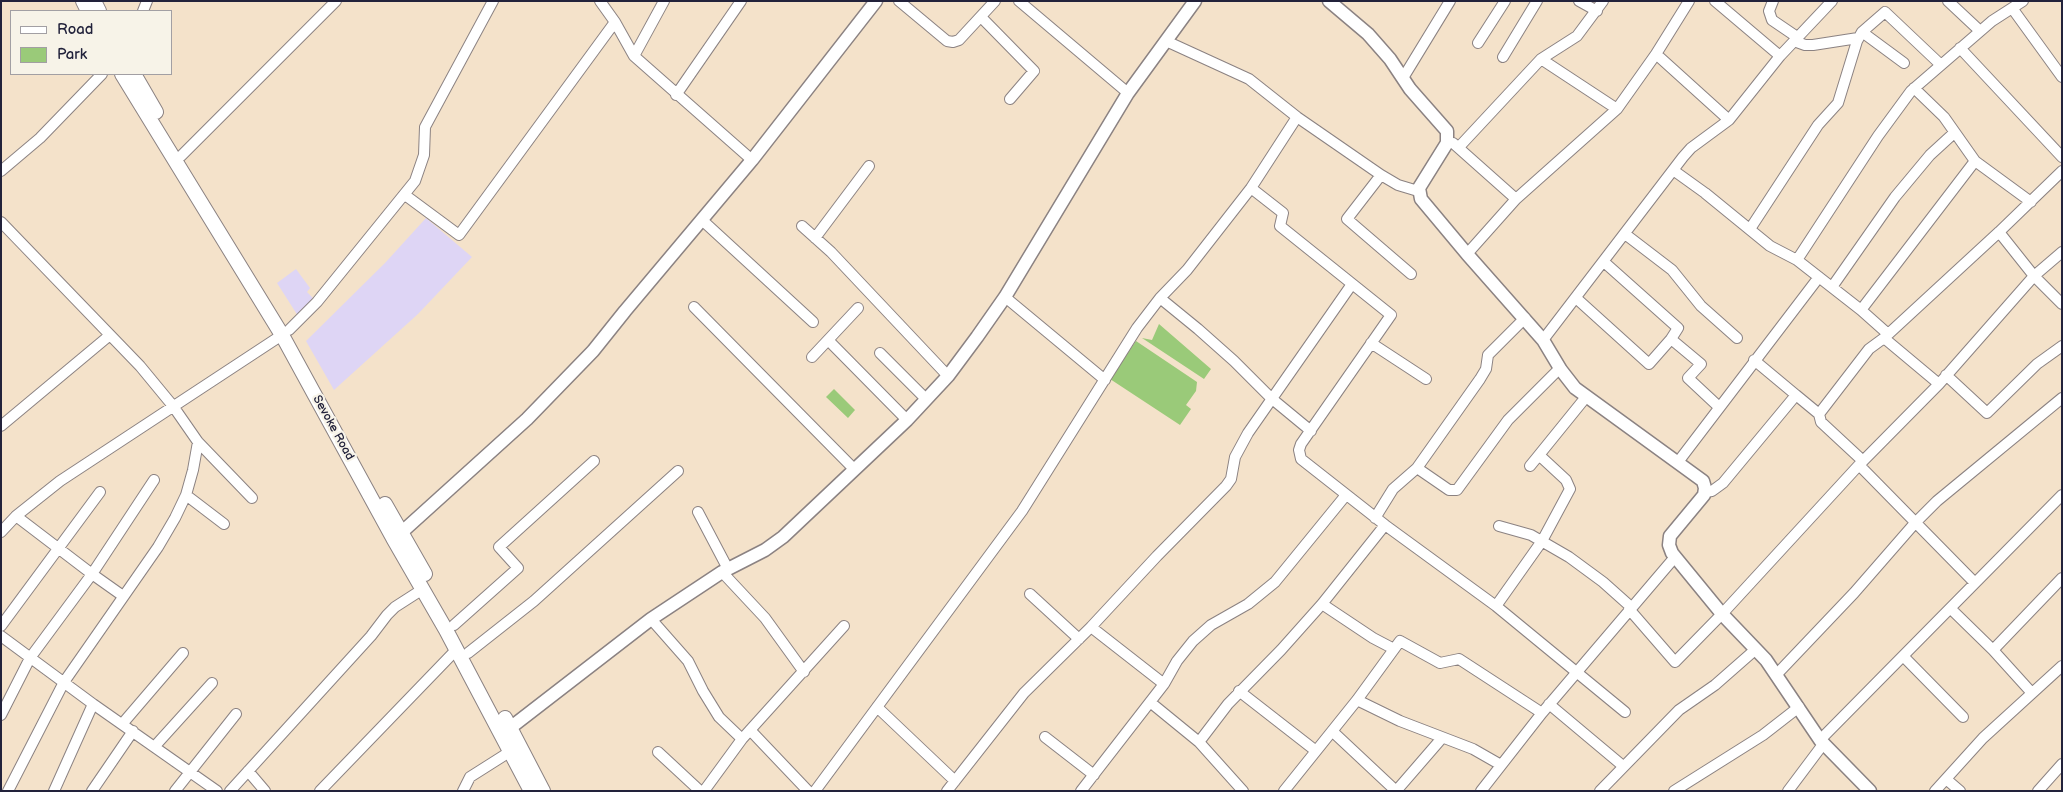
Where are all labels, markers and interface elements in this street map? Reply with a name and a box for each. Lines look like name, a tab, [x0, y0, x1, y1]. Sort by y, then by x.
legend	[10, 10, 172, 75]
text: Road	[57, 20, 93, 39]
text: Park	[57, 45, 87, 64]
street label: Sevoke Road	[309, 393, 357, 463]

